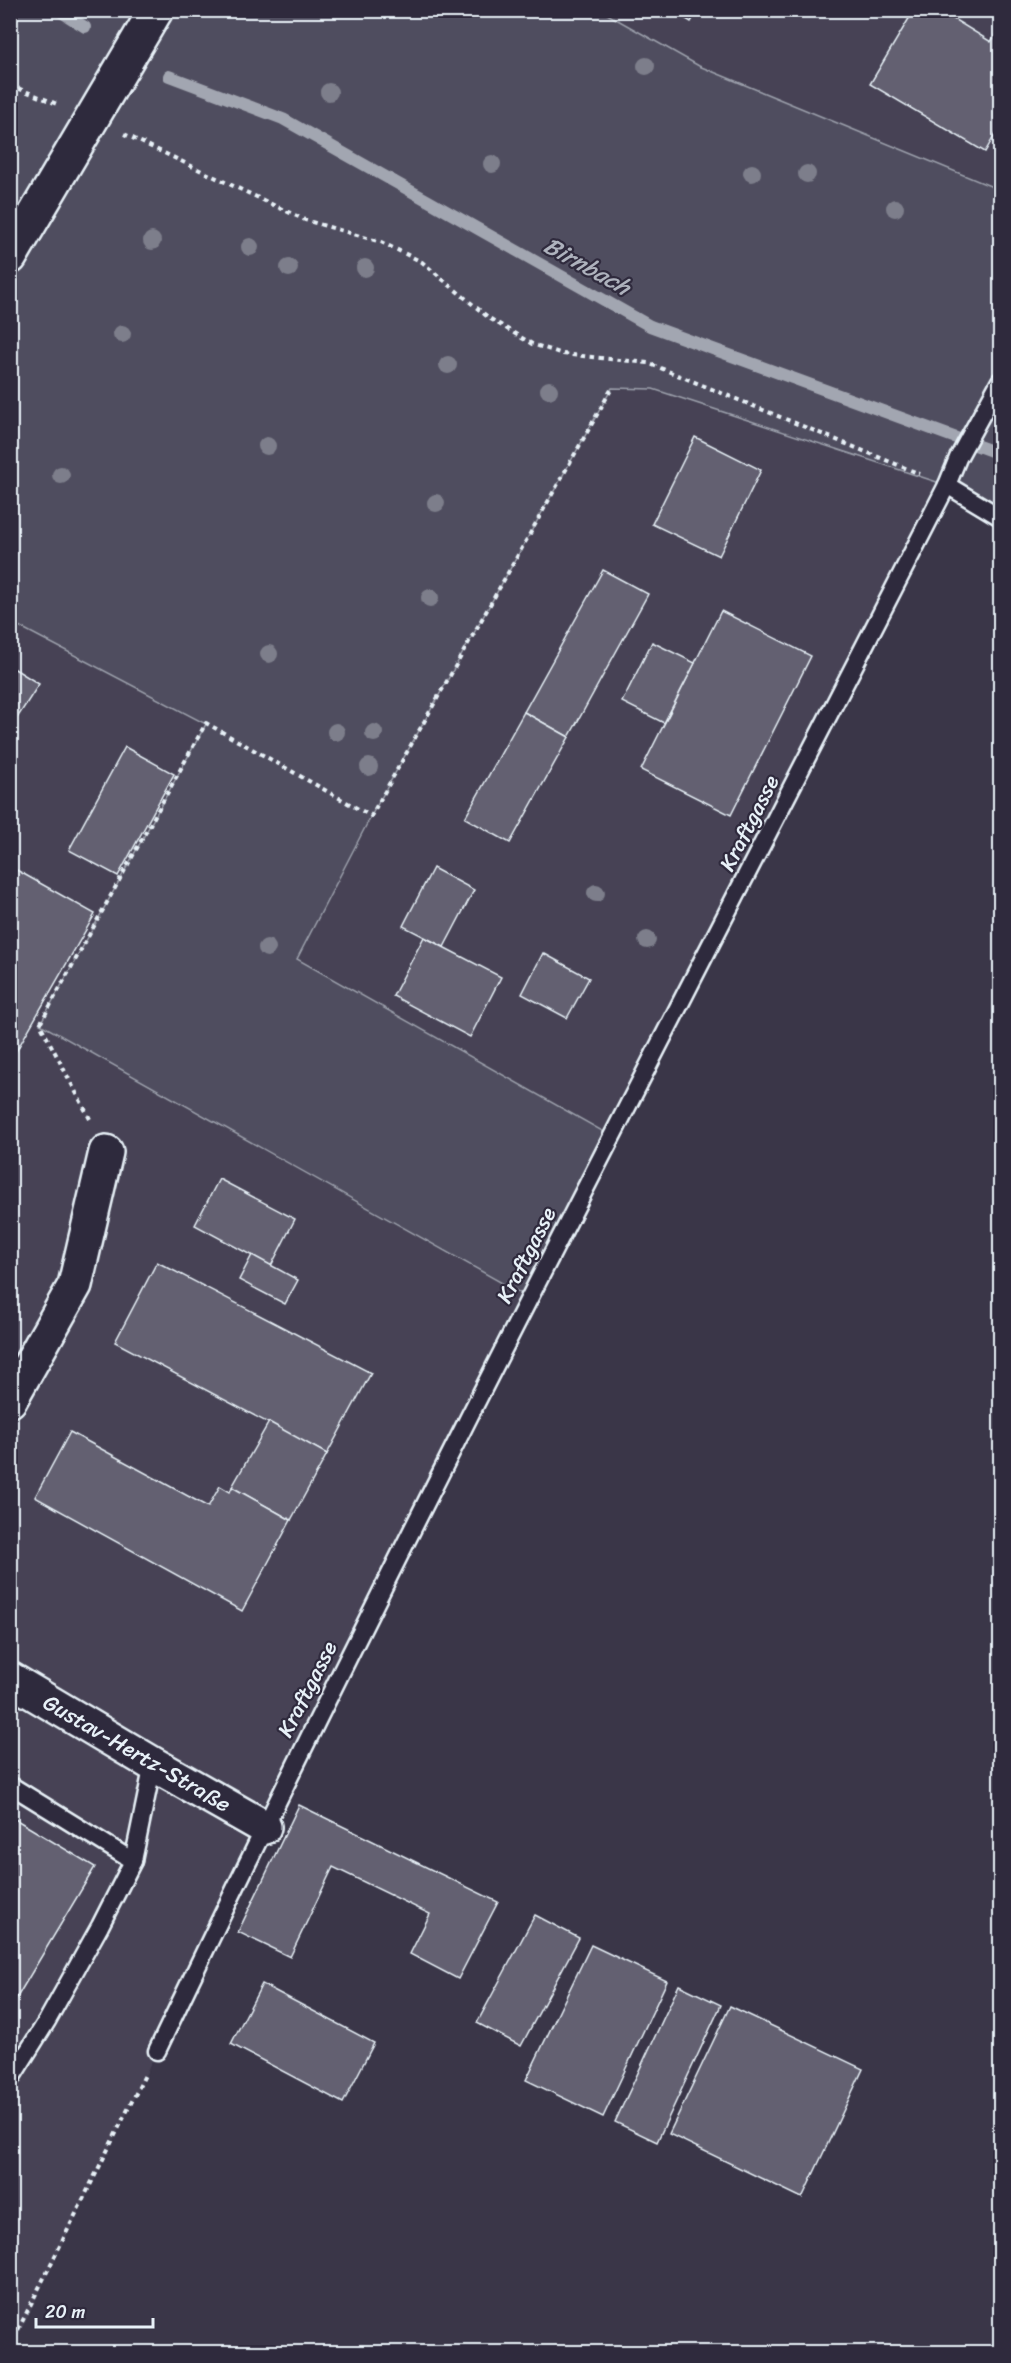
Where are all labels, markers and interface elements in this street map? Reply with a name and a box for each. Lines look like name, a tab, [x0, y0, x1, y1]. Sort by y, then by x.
water label: Birnbach	[536, 225, 640, 308]
street label: Kraftgasse	[708, 768, 790, 878]
street label: Kraftgasse	[485, 1200, 567, 1310]
street label: Kraftgasse	[266, 1634, 348, 1744]
street label: Gustav-Hertz-Straße	[35, 1683, 239, 1823]
scale bar	[36, 2291, 153, 2329]
text: 20 m	[45, 2296, 85, 2328]

